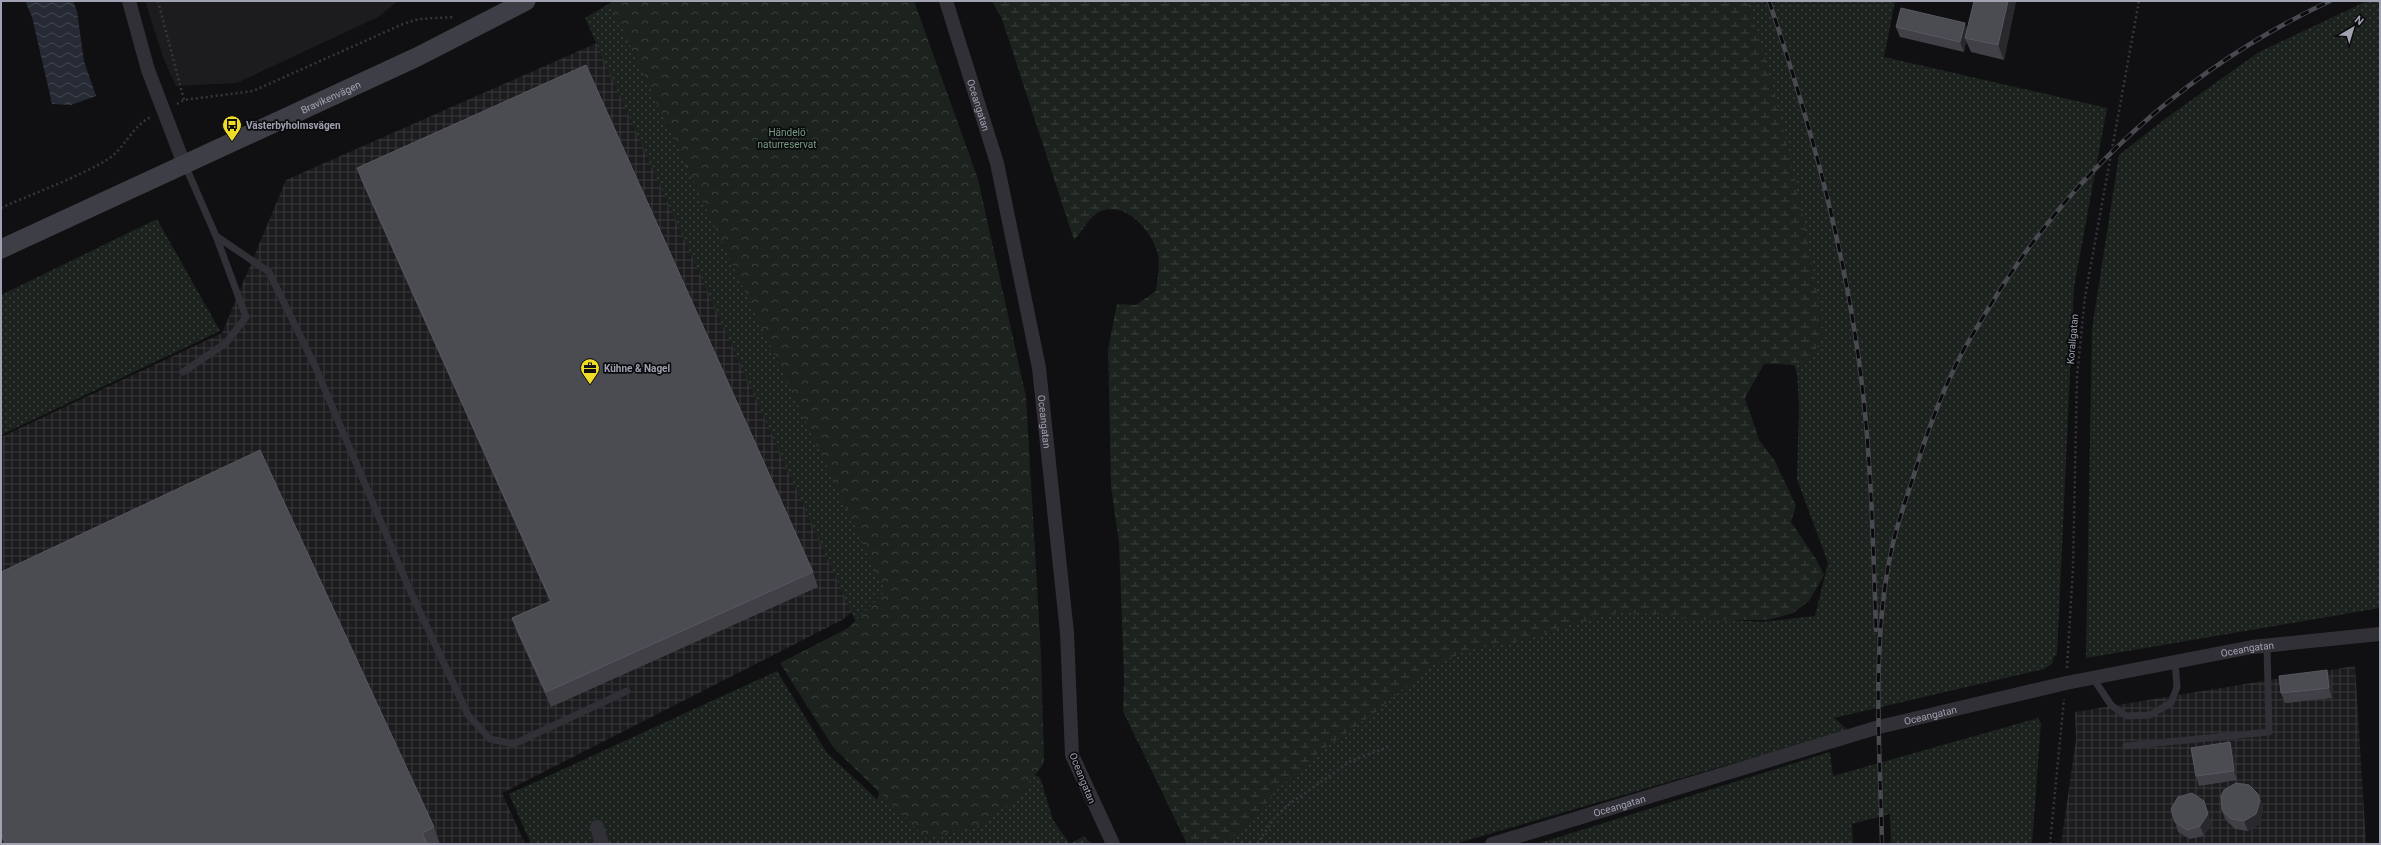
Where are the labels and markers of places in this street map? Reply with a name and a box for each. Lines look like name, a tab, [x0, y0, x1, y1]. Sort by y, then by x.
bus stop icon: Västerbyholmsvägen	[221, 114, 243, 142]
place label: Västerbyholmsvägen	[246, 120, 341, 131]
office icon: Kühne & Nagel	[579, 357, 601, 385]
place label: Kühne & Nagel	[604, 363, 671, 374]

